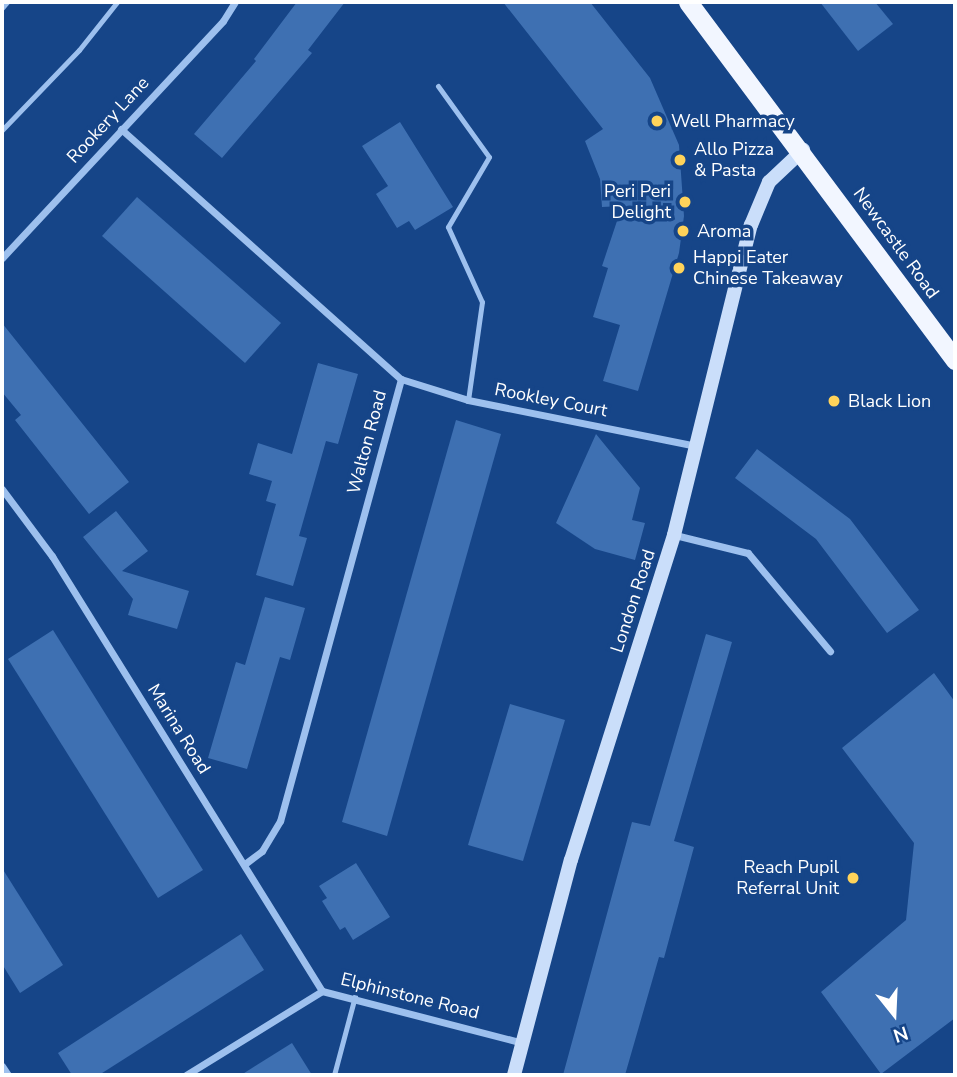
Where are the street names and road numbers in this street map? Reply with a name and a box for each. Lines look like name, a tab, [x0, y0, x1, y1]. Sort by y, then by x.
street label: Rookery Lane	[63, 72, 153, 168]
street label: Newcastle Road	[849, 183, 943, 303]
street label: Rookley Court	[493, 378, 609, 422]
street label: Walton Road	[343, 388, 391, 496]
street label: London Road	[606, 547, 660, 655]
street label: Marina Road	[143, 680, 215, 778]
street label: Elphinstone Road	[338, 968, 482, 1024]

